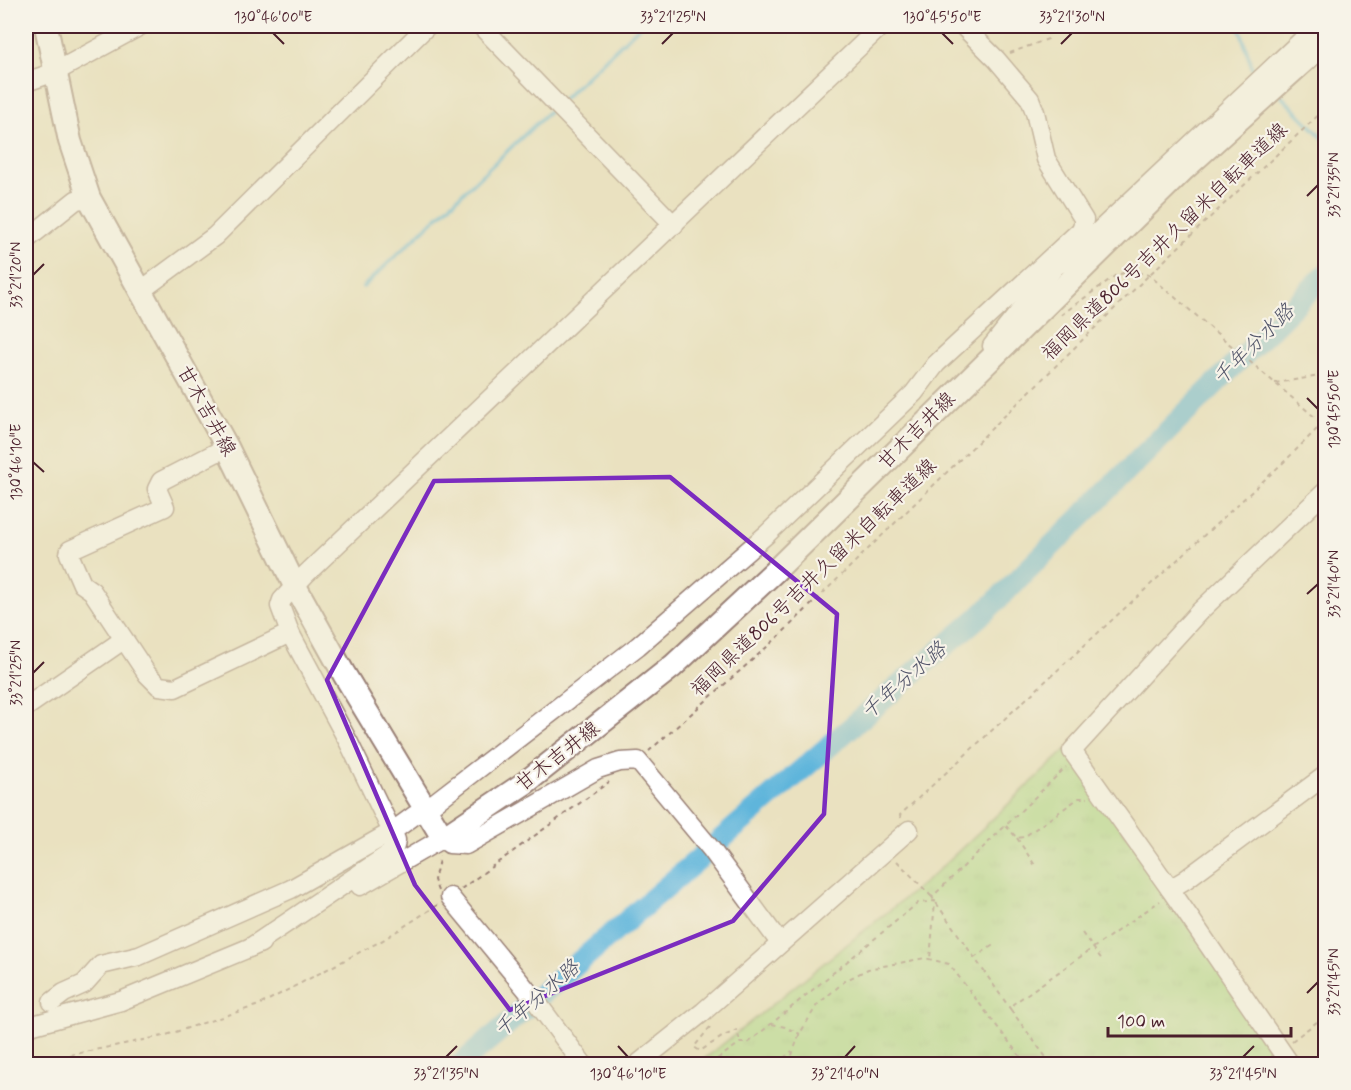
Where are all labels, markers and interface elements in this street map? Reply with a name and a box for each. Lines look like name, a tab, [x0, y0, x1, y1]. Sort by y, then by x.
text: 130°46'00"E	[234, 8, 312, 28]
text: 33°21'25"N	[640, 8, 706, 28]
text: 130°45'50"E	[903, 8, 982, 28]
text: 33°21'30"N	[1039, 8, 1105, 28]
street label: 福岡県道806号吉井久留米自転車道線	[1036, 117, 1294, 367]
text: 33°21'35"N	[1325, 152, 1345, 218]
text: 33°21'20"N	[7, 242, 27, 308]
water label: 千年分水路	[1207, 297, 1302, 392]
street label: 甘木吉井線	[170, 361, 242, 461]
text: 130°45'50"E	[1325, 369, 1345, 448]
street label: 甘木吉井線	[872, 386, 962, 476]
text: 130°46'10"E	[7, 423, 27, 500]
street label: 福岡県道806号吉井久留米自転車道線	[685, 453, 943, 703]
text: 33°21'40"N	[1325, 550, 1345, 618]
water label: 千年分水路	[855, 635, 954, 726]
text: 33°21'25"N	[7, 640, 27, 706]
street label: 甘木吉井線	[510, 716, 606, 798]
text: 33°21'45"N	[1325, 948, 1345, 1016]
water label: 千年分水路	[488, 953, 587, 1044]
scale bar	[1108, 1000, 1291, 1038]
text: 100 m	[1117, 1010, 1165, 1034]
text: 33°21'35"N	[413, 1065, 479, 1085]
text: 130°46'10"E	[590, 1065, 667, 1085]
text: 33°21'40"N	[811, 1065, 879, 1085]
text: 33°21'45"N	[1209, 1065, 1277, 1085]

